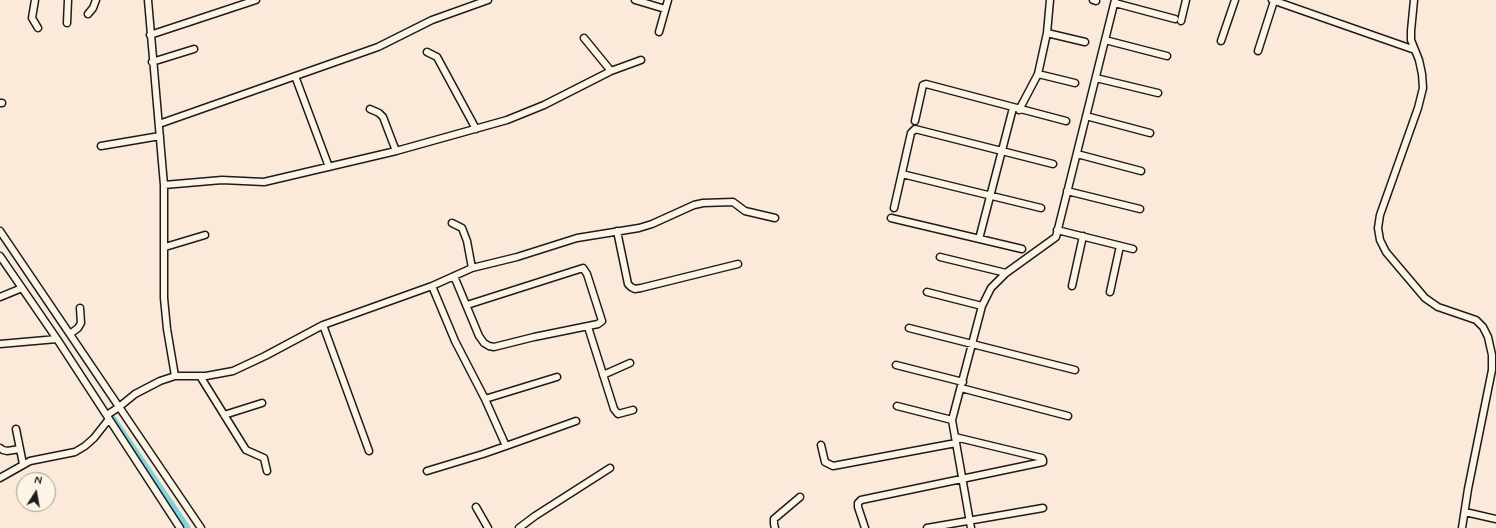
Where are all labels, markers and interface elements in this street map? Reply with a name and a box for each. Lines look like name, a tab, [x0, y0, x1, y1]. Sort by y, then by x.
north arrow	[16, 472, 56, 512]
text: N	[33, 474, 43, 489]

